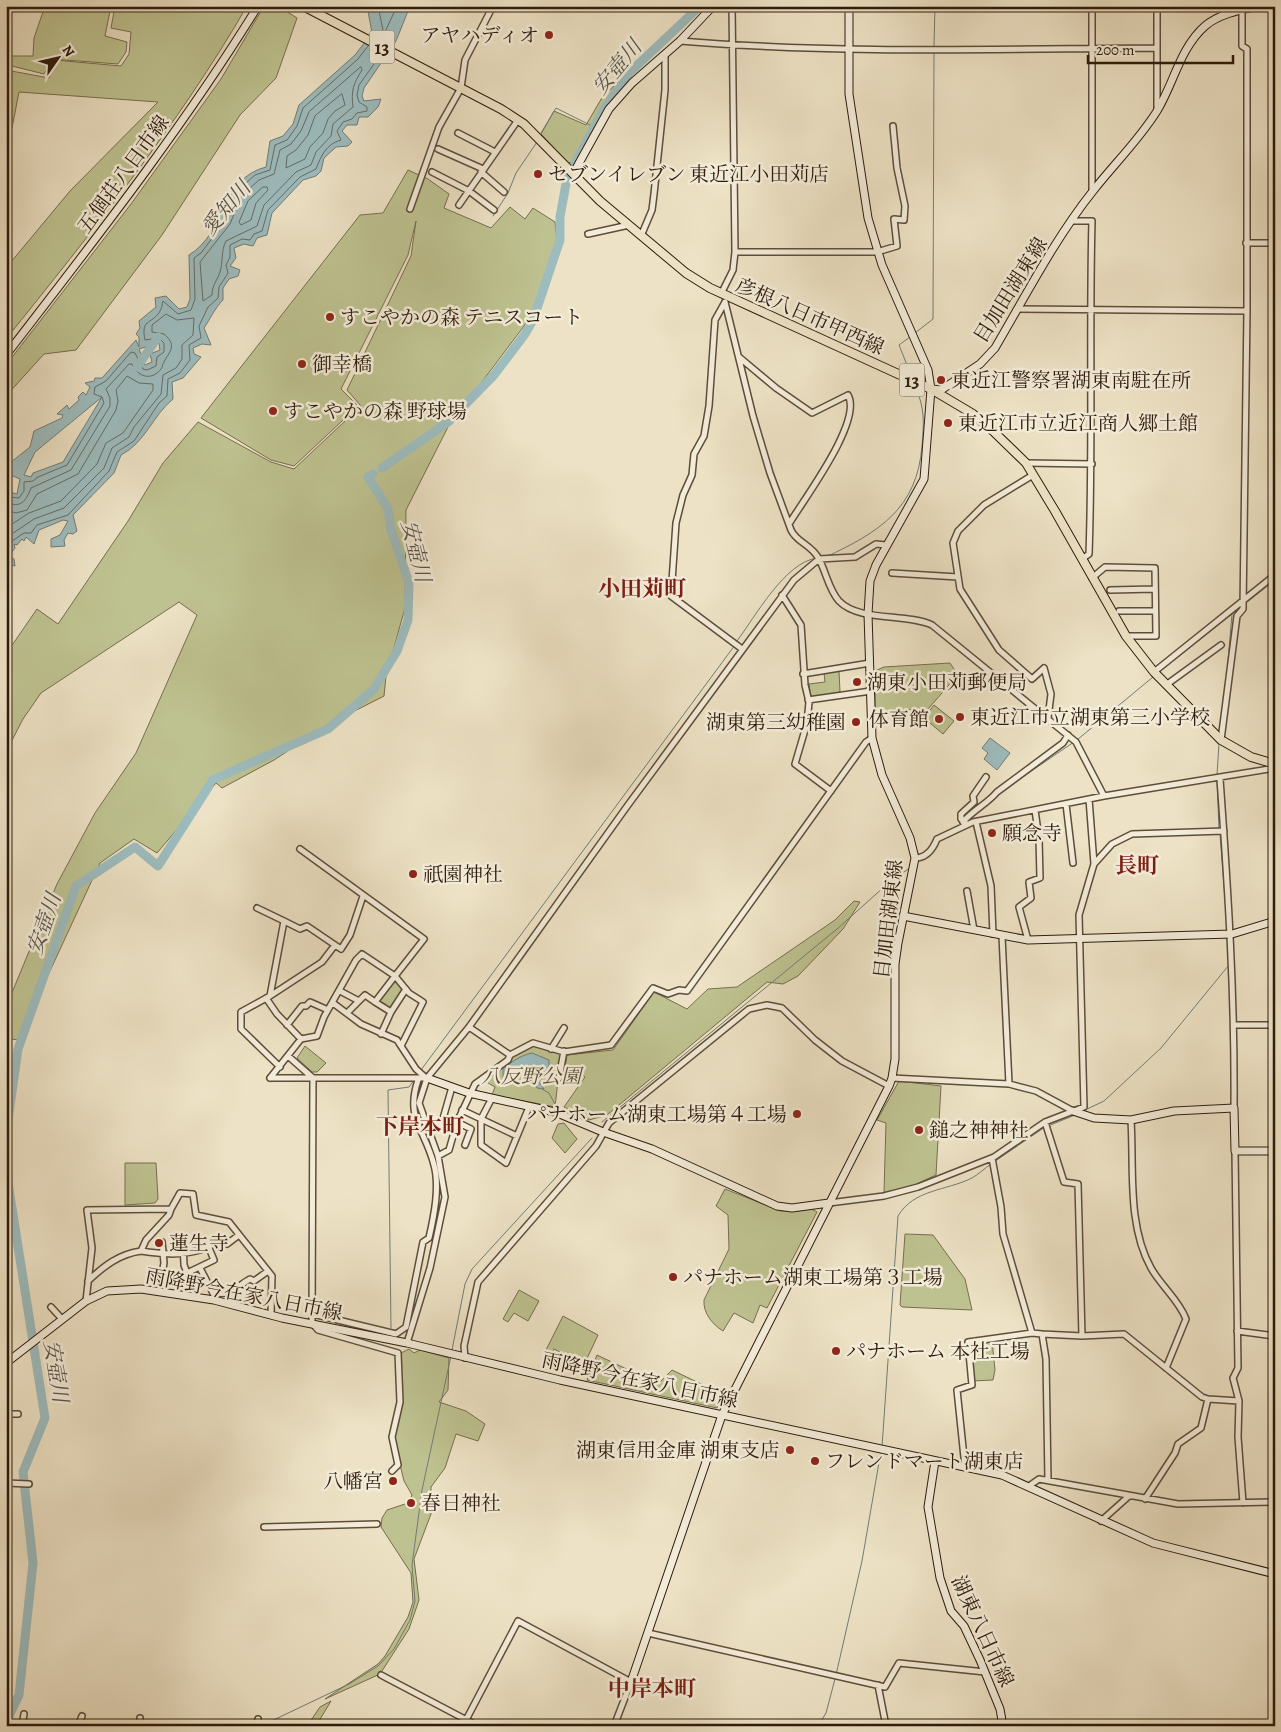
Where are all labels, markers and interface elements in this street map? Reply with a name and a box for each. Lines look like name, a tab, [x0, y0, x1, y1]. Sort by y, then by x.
place label: アヤハディオ	[421, 22, 539, 49]
marker: アヤハディオ	[543, 29, 555, 41]
road number: 13	[370, 31, 394, 64]
north arrow	[32, 32, 82, 82]
water label: 安壺川	[586, 32, 649, 100]
scale bar	[1088, 32, 1234, 64]
text: 200 m	[1096, 40, 1135, 60]
text: N	[58, 41, 79, 61]
street label: 五個荘八日市線	[71, 110, 175, 239]
place label: セブンイレブン 東近江小田苅店	[548, 161, 829, 188]
marker: セブンイレブン 東近江小田苅店	[532, 168, 544, 180]
water label: 愛知川	[195, 173, 258, 241]
street label: 目加田湖東線	[967, 232, 1054, 348]
street label: 彦根八日市甲西線	[731, 272, 888, 361]
place label: すこやかの森 テニスコート	[340, 304, 583, 331]
marker: すこやかの森 テニスコート	[324, 311, 336, 323]
place label: 御幸橋	[312, 351, 372, 378]
marker: 御幸橋	[296, 358, 308, 370]
road number: 13	[900, 364, 924, 396]
place label: 東近江警察署湖東南駐在所	[951, 367, 1191, 394]
marker: 東近江警察署湖東南駐在所	[935, 374, 947, 386]
place label: すこやかの森 野球場	[283, 398, 467, 425]
marker: すこやかの森 野球場	[267, 405, 279, 417]
place label: 東近江市立近江商人郷土館	[958, 410, 1198, 437]
marker: 東近江市立近江商人郷土館	[942, 417, 954, 429]
water label: 安壺川	[395, 517, 438, 587]
district label: 小田苅町	[598, 574, 686, 604]
place label: 湖東小田苅郵便局	[867, 669, 1027, 696]
marker: 湖東小田苅郵便局	[851, 676, 863, 688]
place label: 東近江市立湖東第三小学校	[970, 704, 1210, 731]
place label: 体育館	[869, 706, 929, 733]
place label: 湖東第三幼稚園	[706, 709, 846, 736]
marker: 東近江市立湖東第三小学校	[954, 711, 966, 723]
marker: 体育館	[933, 713, 945, 725]
marker: 湖東第三幼稚園	[850, 716, 862, 728]
place label: 願念寺	[1002, 820, 1062, 847]
marker: 願念寺	[986, 827, 998, 839]
district label: 長町	[1115, 851, 1159, 881]
street label: 目加田湖東線	[868, 858, 909, 980]
place label: 祇園神社	[423, 861, 503, 888]
marker: 祇園神社	[407, 868, 419, 880]
water label: 安壺川	[21, 888, 68, 958]
park label: 八反野公園	[481, 1063, 584, 1090]
place label: パナホーム湖東工場第４工場	[527, 1101, 787, 1128]
marker: パナホーム湖東工場第４工場	[791, 1108, 803, 1120]
district label: 下岸本町	[376, 1112, 464, 1142]
place label: 鎚之神神社	[929, 1117, 1029, 1144]
marker: 鎚之神神社	[913, 1124, 925, 1136]
place label: 蓮生寺	[169, 1230, 229, 1257]
marker: 蓮生寺	[153, 1237, 165, 1249]
street label: 雨降野今在家八日市線	[143, 1262, 345, 1327]
place label: パナホーム湖東工場第３工場	[683, 1264, 943, 1291]
marker: パナホーム湖東工場第３工場	[667, 1271, 679, 1283]
water label: 安壺川	[37, 1338, 75, 1406]
place label: パナホーム 本社工場	[846, 1338, 1030, 1365]
marker: パナホーム 本社工場	[830, 1345, 842, 1357]
street label: 雨降野今在家八日市線	[539, 1346, 741, 1414]
place label: 湖東信用金庫 湖東支店	[576, 1437, 780, 1464]
marker: 湖東信用金庫 湖東支店	[784, 1444, 796, 1456]
place label: フレンドマート湖東店	[825, 1448, 1024, 1475]
marker: フレンドマート湖東店	[809, 1455, 821, 1467]
place label: 八幡宮	[323, 1468, 383, 1495]
marker: 八幡宮	[387, 1475, 399, 1487]
place label: 春日神社	[421, 1490, 501, 1517]
marker: 春日神社	[405, 1497, 417, 1509]
street label: 湖東八日市線	[945, 1571, 1020, 1691]
district label: 中岸本町	[608, 1674, 696, 1704]

